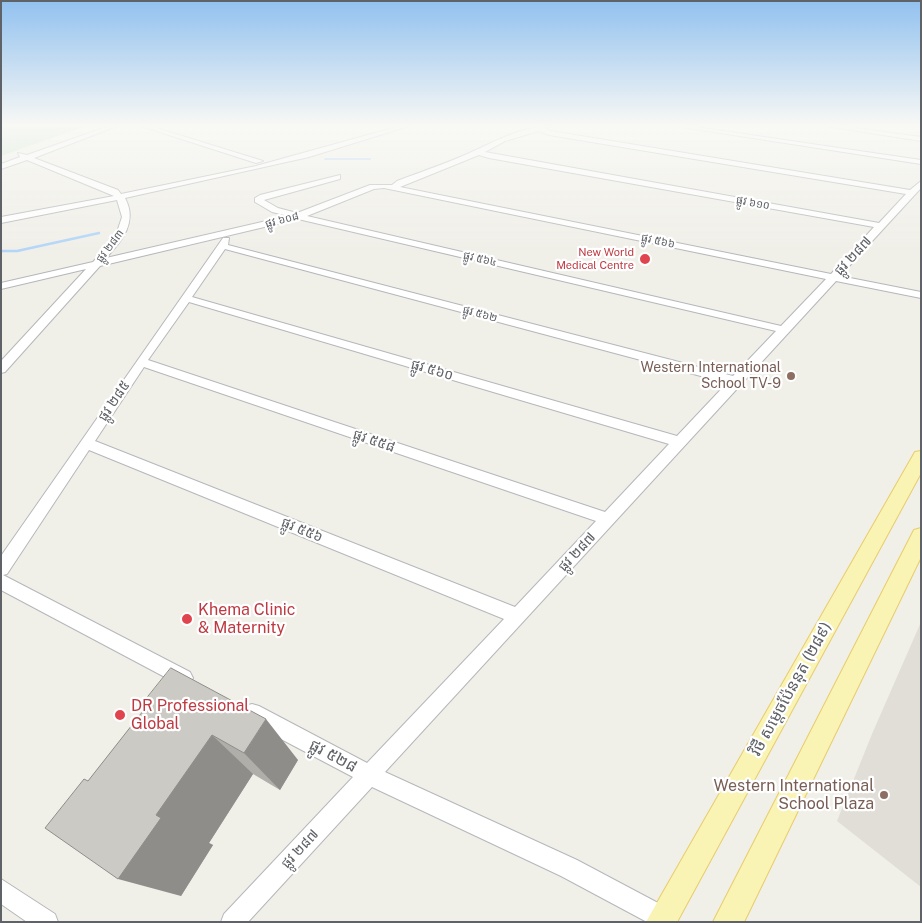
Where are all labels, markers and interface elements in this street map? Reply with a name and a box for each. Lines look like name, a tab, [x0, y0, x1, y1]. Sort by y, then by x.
street label: ផ្លូវ ៦១០	[735, 194, 771, 212]
street label: ផ្លូវ ៦០៨	[264, 209, 300, 231]
street label: ផ្លូវ ២៨៣	[93, 227, 127, 265]
street label: ផ្លូវ ៥៦៦	[640, 231, 676, 251]
street label: ផ្លូវ ២៨៧	[831, 233, 875, 279]
place label: New World Medical Centre	[556, 246, 634, 272]
street label: ផ្លូវ ៥៦៤	[462, 249, 498, 269]
marker: New World Medical Centre	[638, 252, 652, 266]
street label: ផ្លូវ ៥៦២	[461, 303, 499, 325]
street label: ផ្លូវ ៥៦០	[409, 356, 455, 384]
place label: Western International School TV-9	[641, 360, 781, 392]
marker: Western International School TV-9	[785, 370, 797, 382]
street label: ផ្លូវ ២៨៥	[94, 378, 134, 424]
street label: ផ្លូវ ៥៥៨	[351, 426, 397, 456]
street label: ផ្លូវ ៥៥៦	[279, 514, 325, 546]
street label: ផ្លូវ ២៨៧	[555, 529, 599, 575]
place label: Khema Clinic & Maternity	[198, 600, 295, 638]
marker: Khema Clinic & Maternity	[180, 612, 194, 626]
street label: វិថី សម្តេចប៉ែននុត (២៨៩)	[746, 619, 836, 759]
place label: DR Professional Global	[131, 696, 249, 734]
marker: DR Professional Global	[113, 708, 127, 722]
street label: ផ្លូវ ៥២៨	[306, 735, 360, 777]
place label: Western International School Plaza	[714, 776, 874, 814]
marker: Western International School Plaza	[878, 789, 890, 801]
street label: ផ្លូវ ២៨៧	[278, 826, 322, 872]

